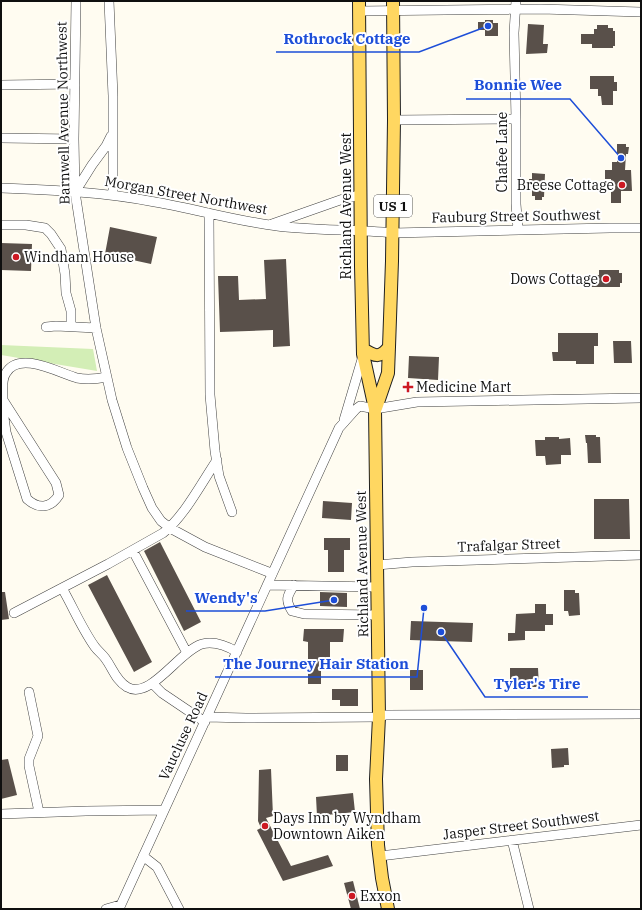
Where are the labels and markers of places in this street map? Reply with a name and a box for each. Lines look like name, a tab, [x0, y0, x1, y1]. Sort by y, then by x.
callout: Rothrock Cottage	[276, 25, 419, 52]
callout: Bonnie Wee	[466, 72, 570, 99]
place label: Breese Cottage	[517, 176, 614, 194]
marker: Breese Cottage	[617, 180, 627, 190]
place label: Windham House	[24, 248, 134, 266]
marker: Windham House	[11, 252, 21, 262]
place label: Dows Cottage	[510, 270, 598, 288]
marker: Dows Cottage	[601, 274, 611, 284]
place label: Medicine Mart	[416, 378, 511, 396]
marker: Medicine Mart	[403, 382, 413, 392]
callout: Wendy's	[186, 584, 265, 611]
callout: The Journey Hair Station	[215, 650, 417, 677]
callout: Tyler's Tire	[485, 670, 588, 697]
place label: Days Inn by Wyndham Downtown Aiken	[273, 809, 421, 843]
marker: Days Inn by Wyndham Downtown Aiken	[260, 821, 270, 831]
place label: Exxon	[360, 887, 401, 905]
marker: Exxon	[347, 891, 357, 901]

